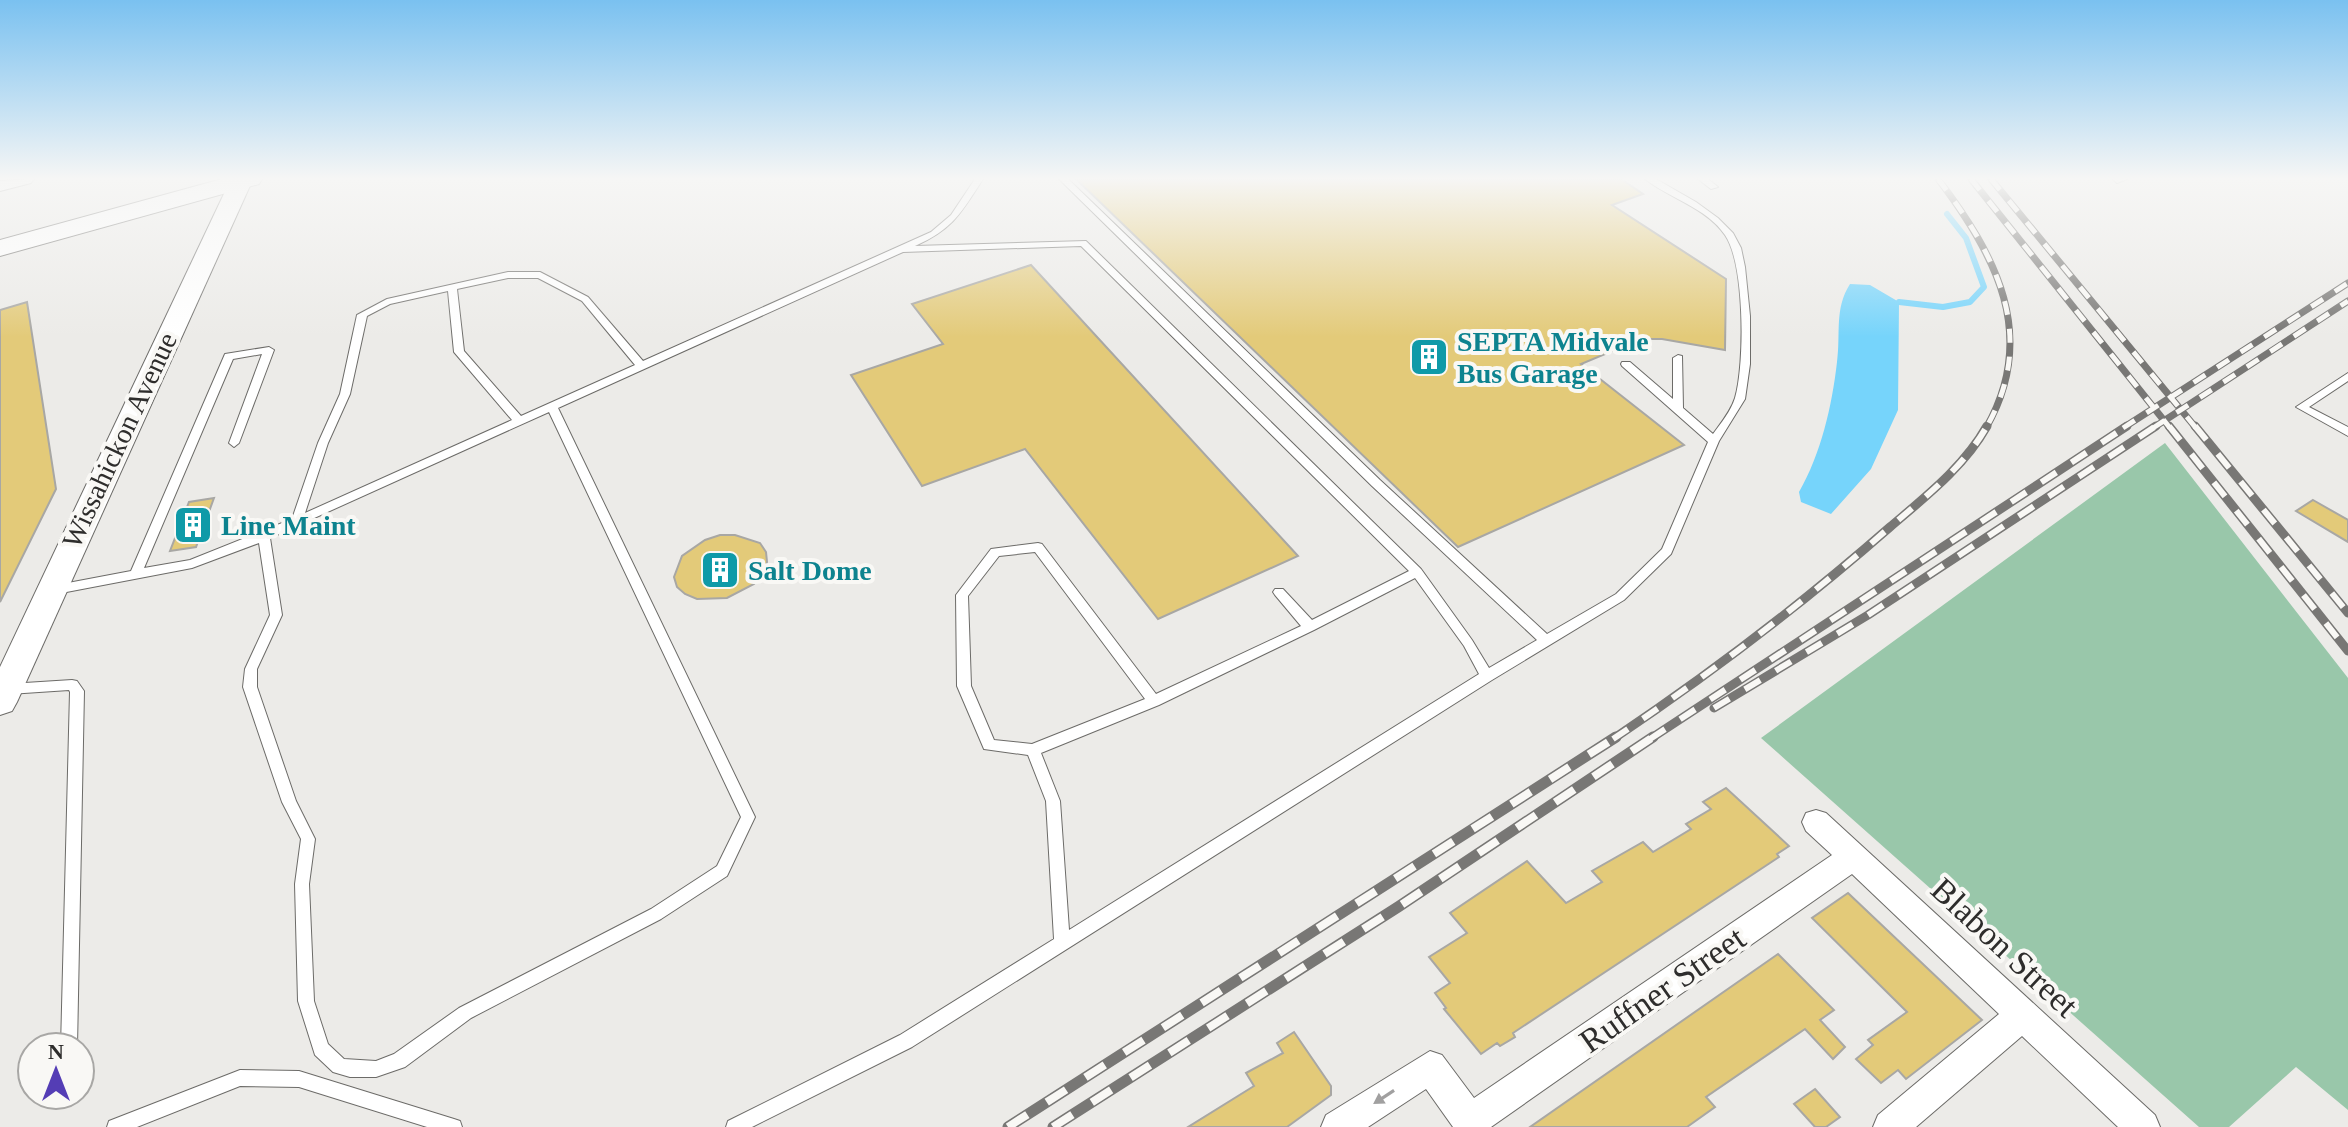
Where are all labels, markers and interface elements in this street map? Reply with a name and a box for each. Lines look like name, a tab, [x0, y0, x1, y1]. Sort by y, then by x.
place label: SEPTA Midvale Bus Garage	[1457, 326, 1649, 389]
street label: Wissahickon Avenue	[56, 328, 183, 553]
building icon: SEPTA Midvale Bus Garage	[1408, 336, 1450, 378]
building icon: Line Maint	[172, 504, 214, 546]
place label: Line Maint	[221, 510, 356, 541]
building icon: Salt Dome	[699, 549, 741, 591]
place label: Salt Dome	[748, 555, 872, 586]
street label: Blabon Street	[1924, 870, 2086, 1025]
street label: Ruffner Street	[1573, 919, 1752, 1060]
north arrow	[16, 1031, 96, 1111]
text: N	[48, 1039, 64, 1064]
one-way arrow	[1373, 1089, 1394, 1104]

